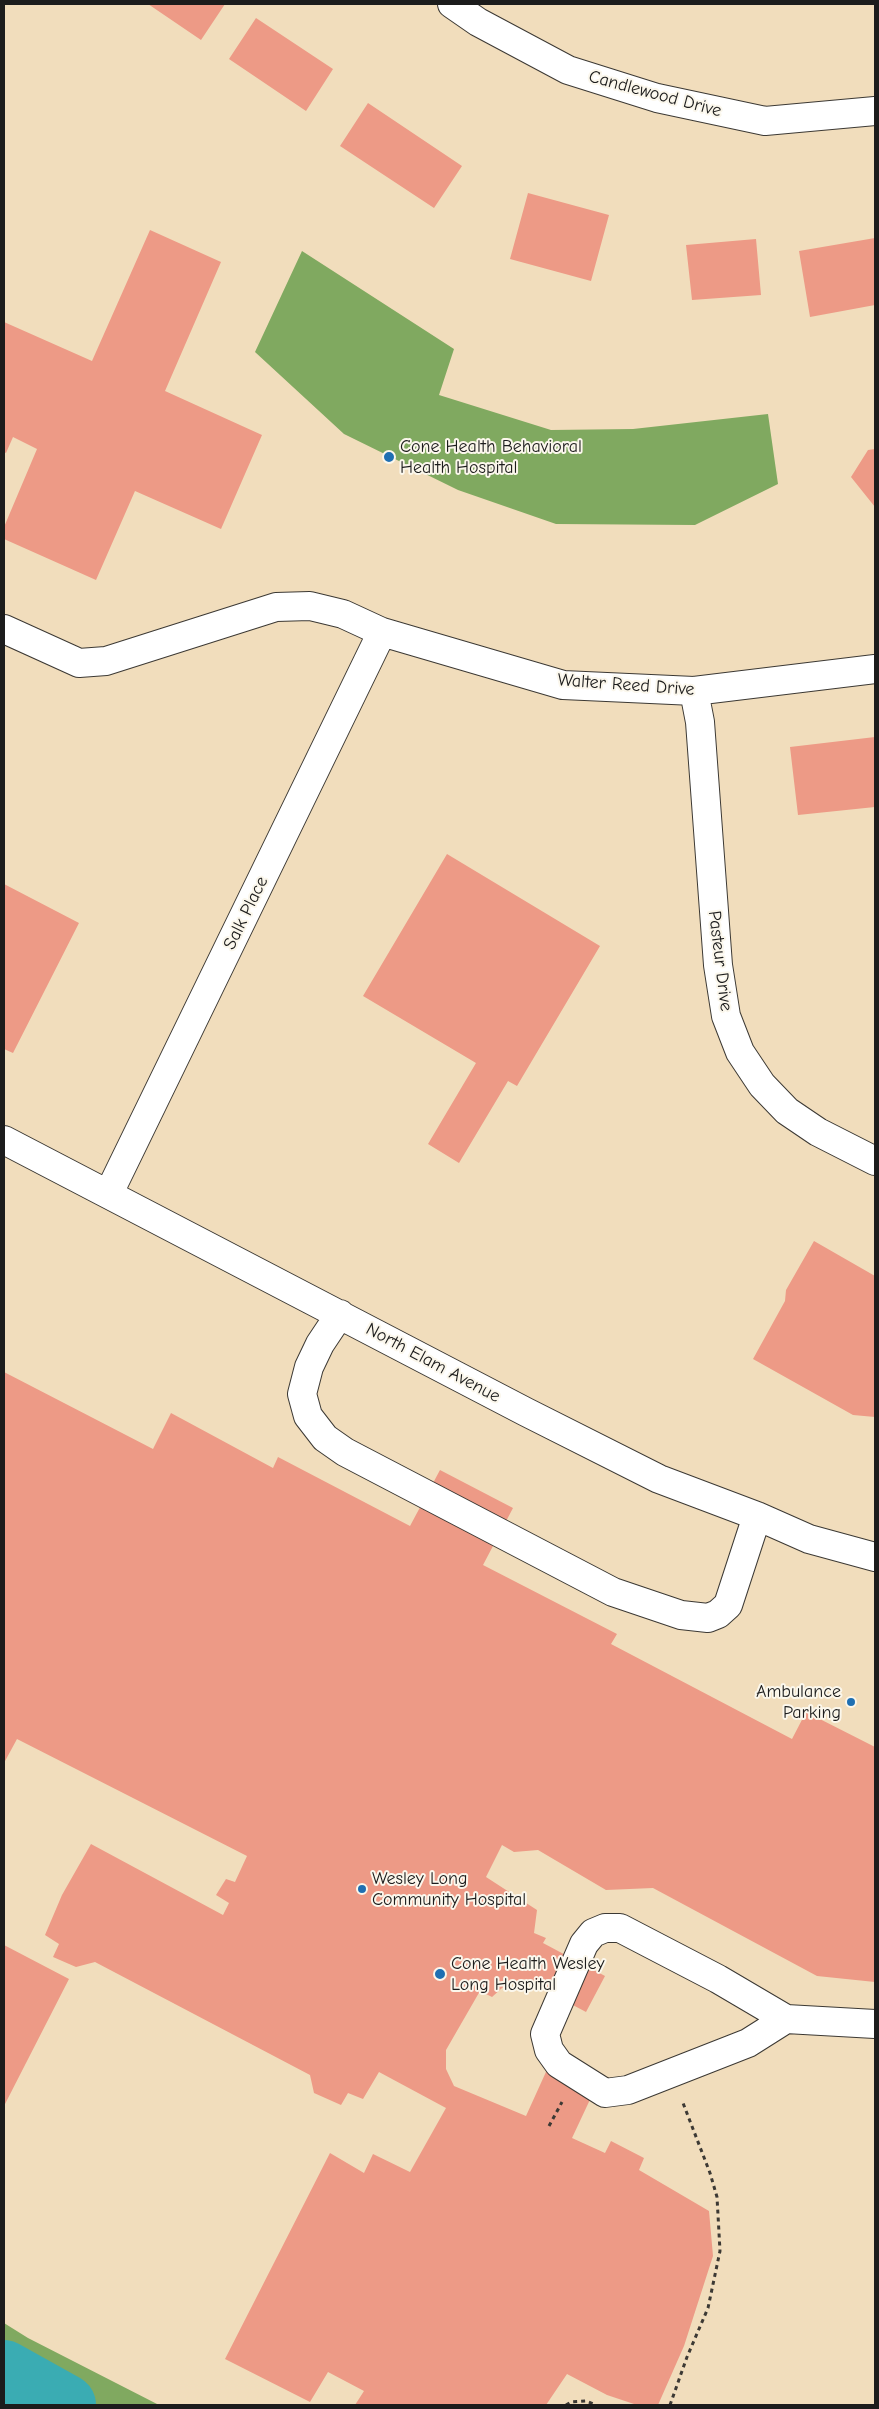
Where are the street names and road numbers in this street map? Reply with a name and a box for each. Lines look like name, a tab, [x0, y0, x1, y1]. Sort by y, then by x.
street label: Candlewood Drive	[586, 66, 724, 122]
street label: Walter Reed Drive	[557, 669, 695, 701]
street label: Salk Place	[219, 873, 273, 953]
street label: Pasteur Drive	[703, 910, 737, 1012]
street label: North Elam Avenue	[362, 1318, 504, 1408]

